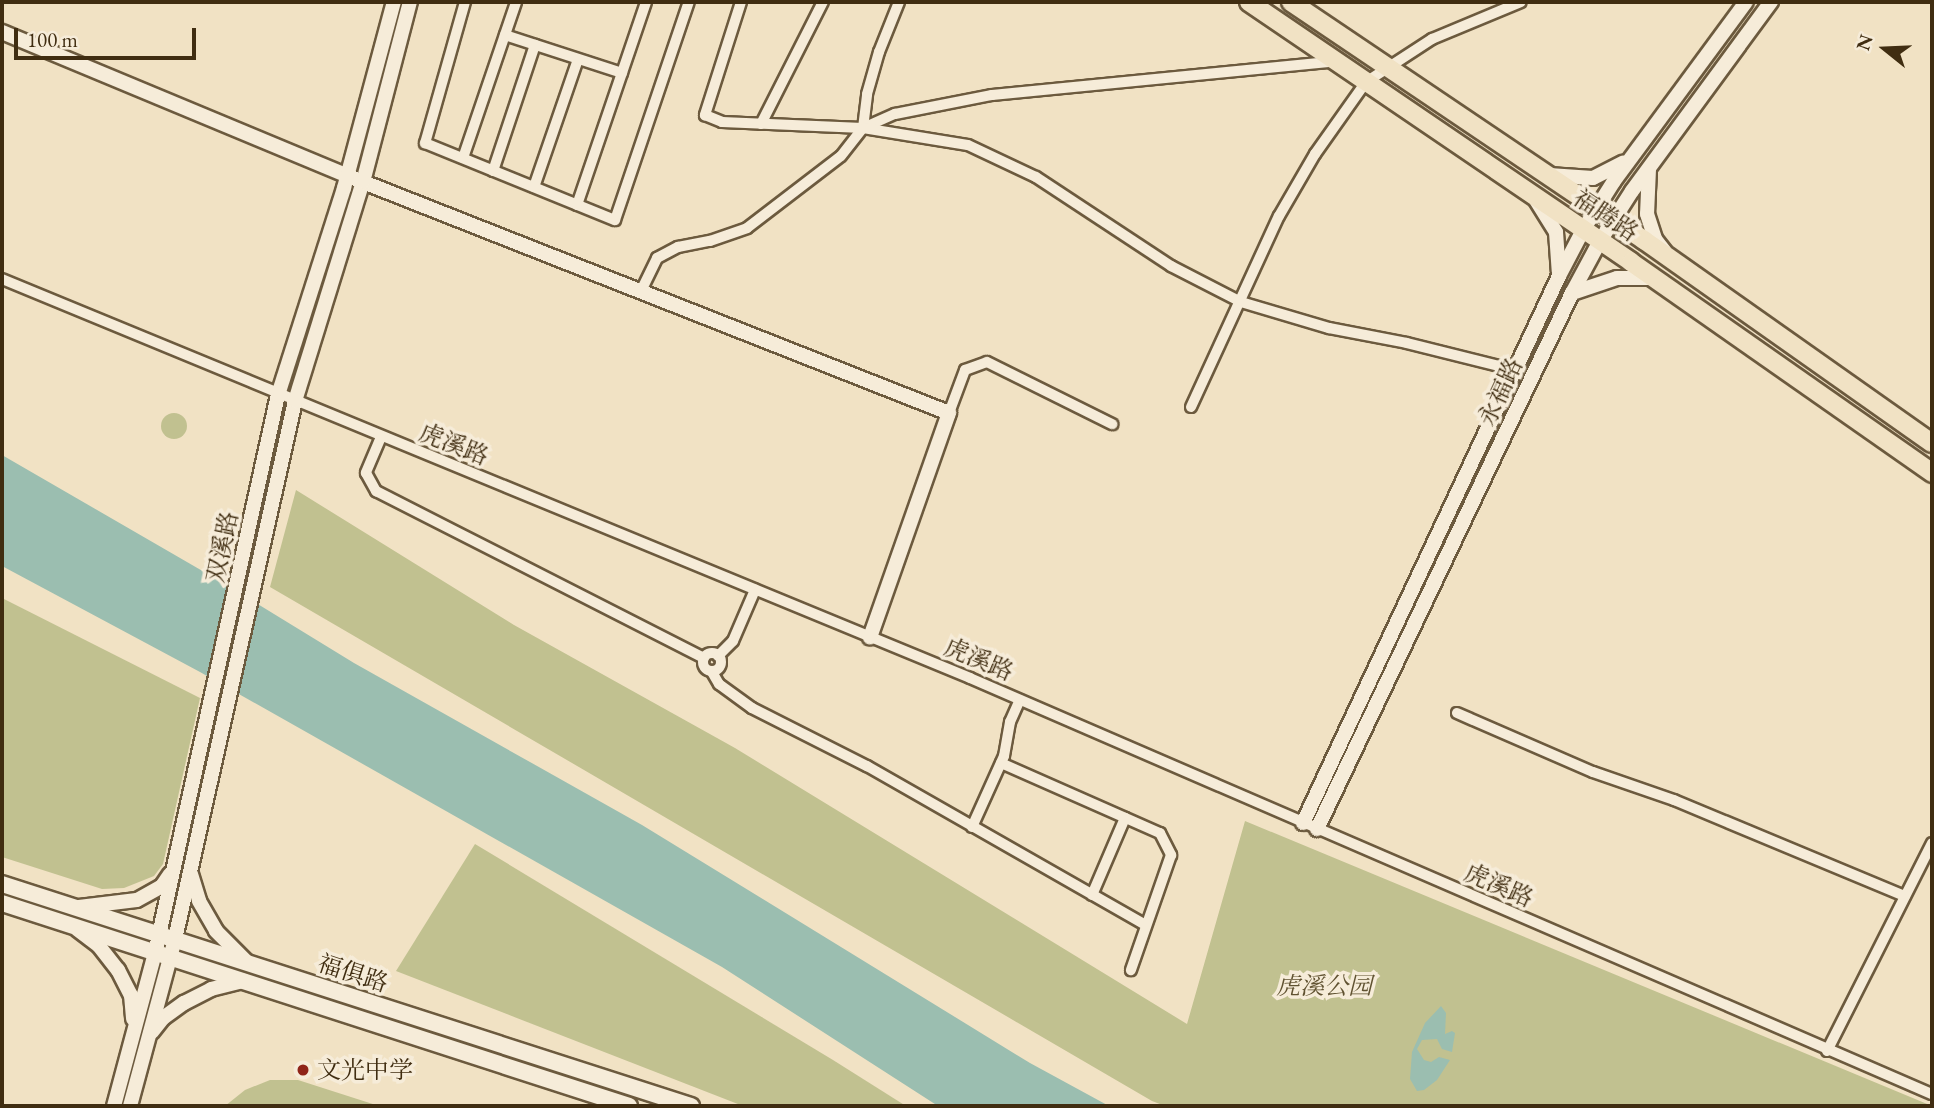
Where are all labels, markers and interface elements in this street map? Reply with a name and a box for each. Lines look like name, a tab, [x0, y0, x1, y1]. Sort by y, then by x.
scale bar	[18, 14, 200, 58]
north arrow	[1850, 14, 1920, 84]
text: 100 m	[27, 26, 78, 53]
text: N	[1850, 31, 1879, 54]
street label: 福腾路	[1568, 183, 1644, 247]
street label: 永福路	[1472, 353, 1528, 431]
street label: 虎溪路	[415, 417, 493, 471]
street label: 双溪路	[200, 509, 244, 585]
street label: 虎溪路	[940, 632, 1018, 686]
street label: 虎溪路	[1460, 857, 1538, 913]
street label: 福俱路	[314, 948, 392, 998]
park label: 虎溪公园	[1276, 972, 1372, 1000]
place label: 文光中学	[317, 1056, 413, 1084]
marker: 文光中学	[295, 1062, 311, 1078]

